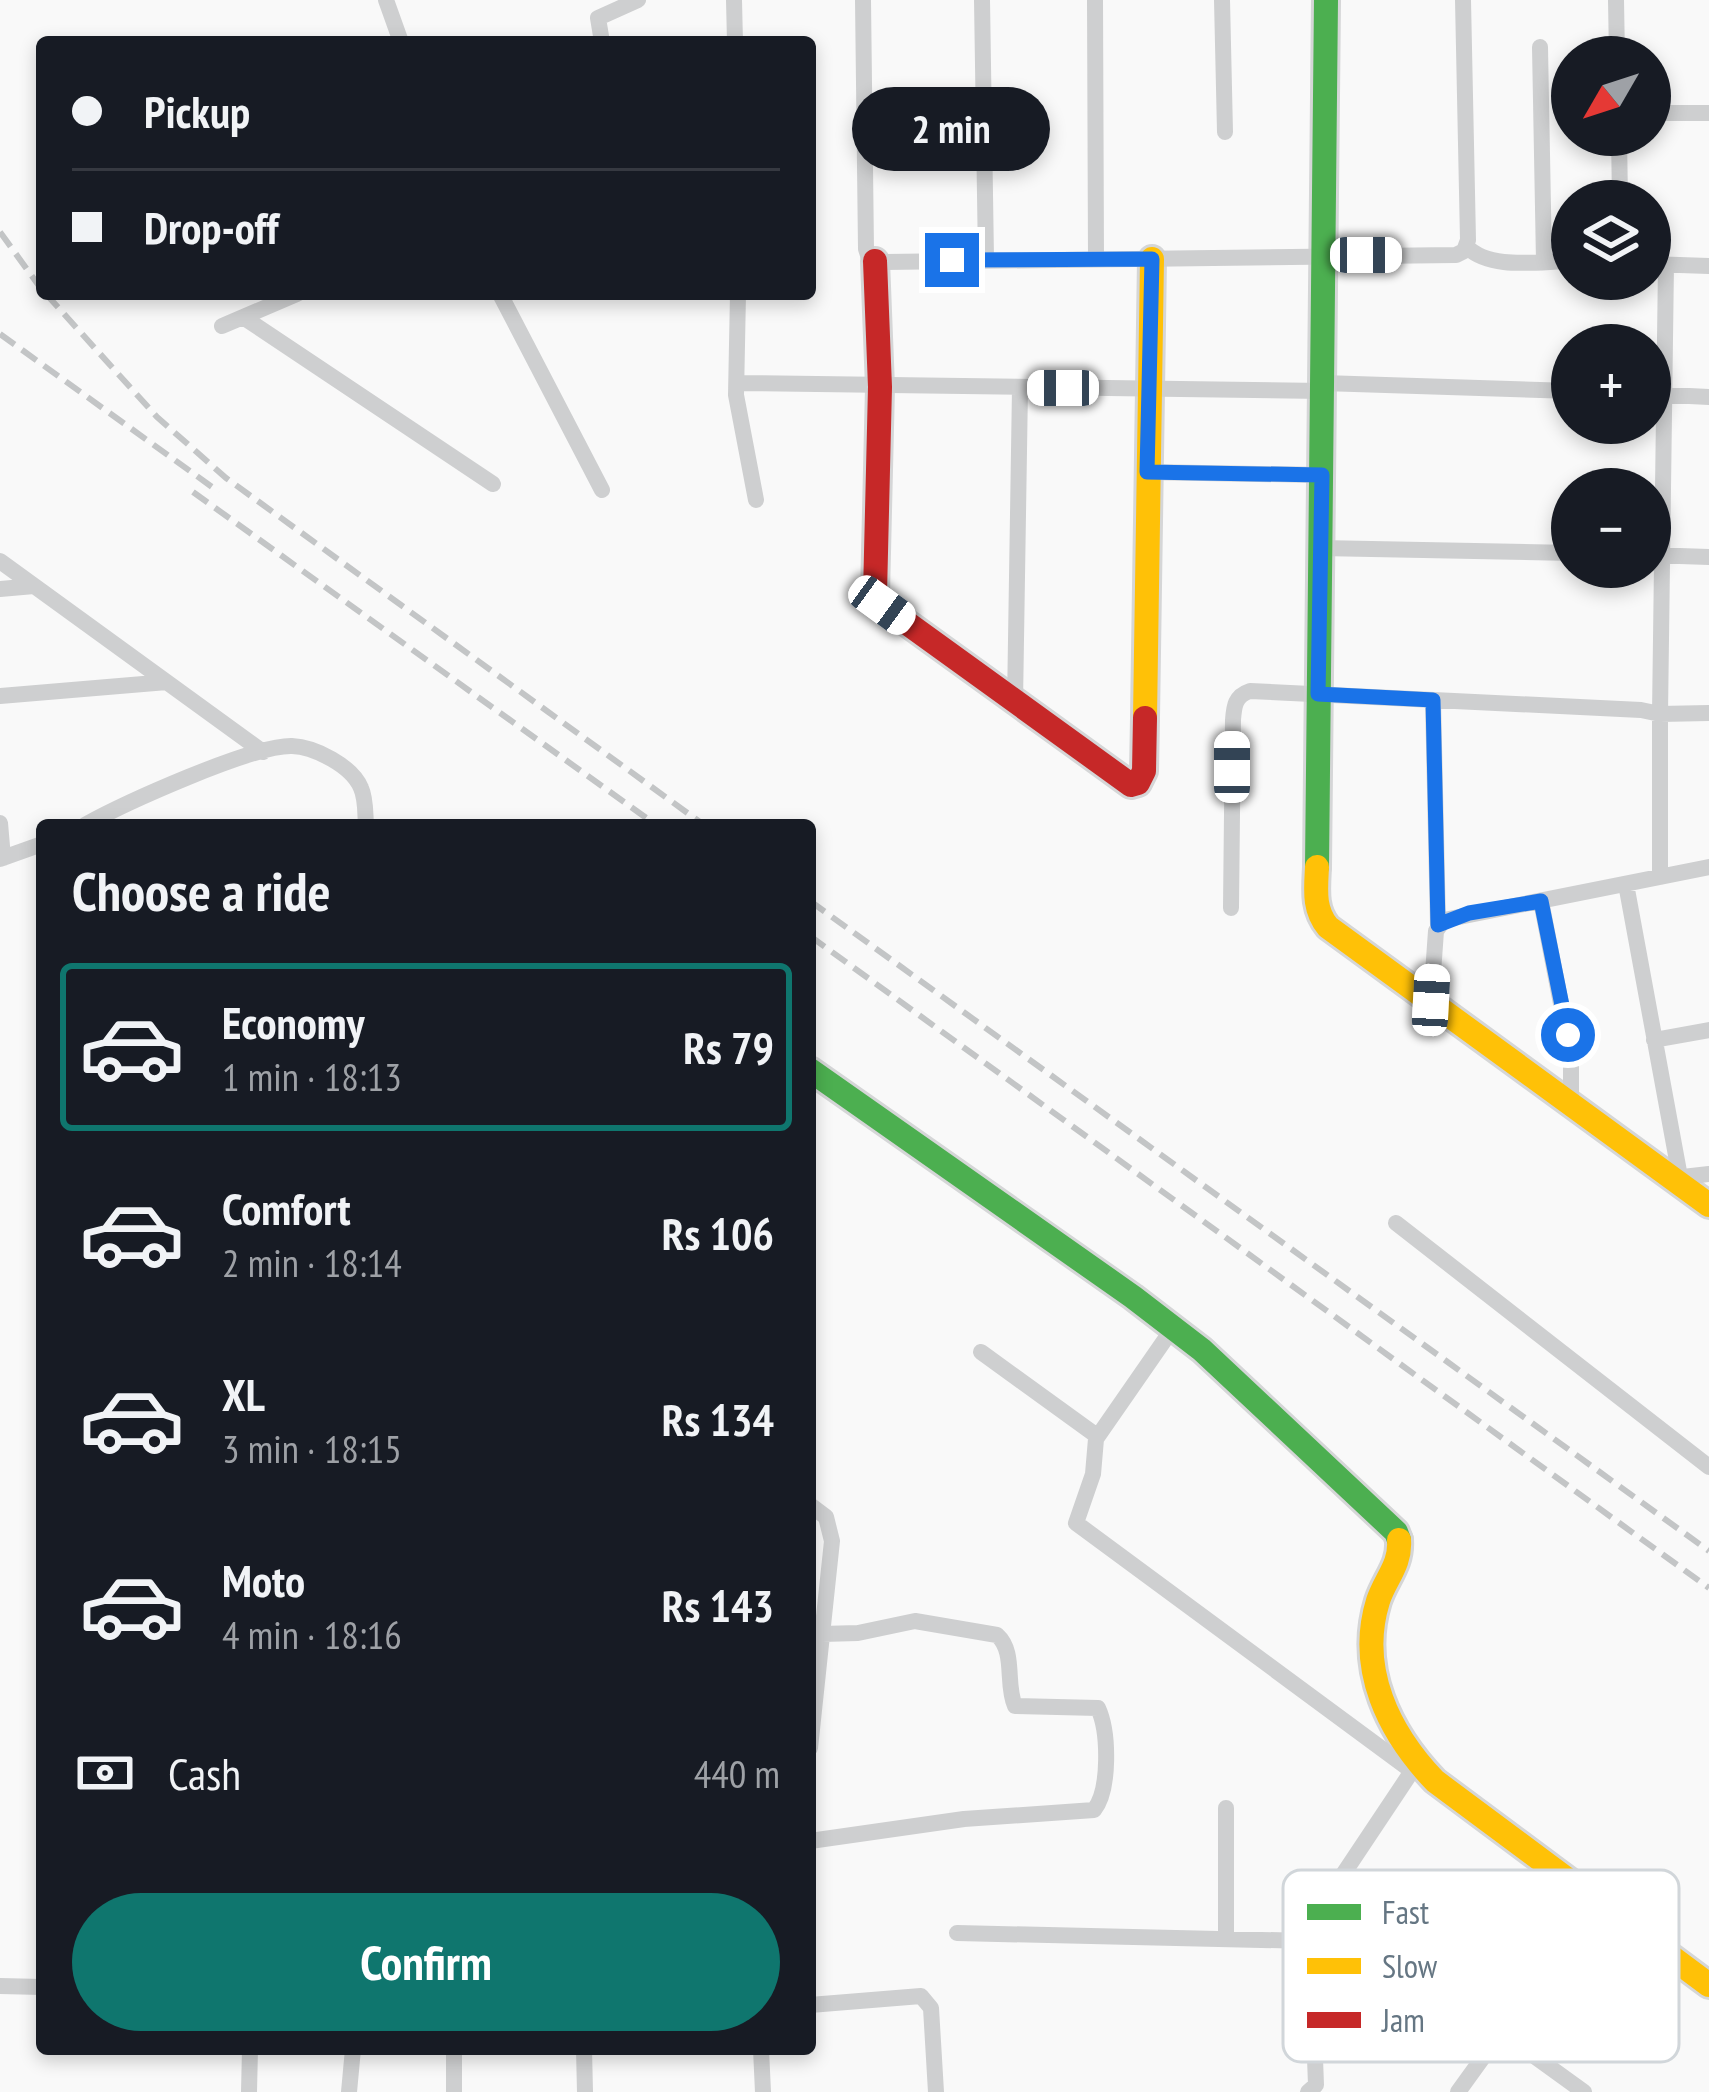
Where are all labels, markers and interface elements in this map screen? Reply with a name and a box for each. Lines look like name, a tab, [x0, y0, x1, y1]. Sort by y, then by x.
north arrow	[1551, 36, 1671, 156]
map controls	[1551, 36, 1671, 588]
text: Pickup	[144, 82, 250, 140]
callout: 2 min	[853, 86, 1051, 170]
text: 2 min	[912, 103, 990, 154]
button: layers	[1551, 180, 1671, 300]
text: Drop-off	[144, 198, 278, 256]
route end	[925, 233, 979, 287]
car	[1330, 237, 1402, 273]
button: +	[1551, 324, 1671, 444]
car	[1027, 370, 1099, 406]
button: −	[1551, 468, 1671, 588]
car	[842, 569, 922, 641]
car	[1214, 731, 1250, 803]
text: Choose a ride	[72, 856, 331, 926]
car	[1411, 963, 1451, 1037]
icon: car	[78, 993, 186, 1101]
text: Economy	[222, 993, 365, 1051]
route start	[1541, 1008, 1595, 1062]
text: Rs 79	[683, 1018, 774, 1076]
text: 1 min · 18:13	[222, 1051, 402, 1102]
icon: car	[78, 1179, 186, 1287]
text: Comfort	[222, 1179, 351, 1237]
text: Rs 106	[662, 1204, 774, 1262]
text: 2 min · 18:14	[222, 1237, 402, 1288]
icon: car	[78, 1365, 186, 1473]
text: XL	[222, 1365, 265, 1423]
text: Rs 134	[662, 1390, 774, 1448]
text: 3 min · 18:15	[222, 1423, 402, 1474]
icon: car	[78, 1551, 186, 1659]
text: Moto	[222, 1551, 305, 1609]
text: Rs 143	[662, 1576, 774, 1634]
text: 4 min · 18:16	[222, 1609, 402, 1660]
icon: cash	[72, 1740, 138, 1806]
text: Cash	[168, 1744, 241, 1802]
text: 440 m	[694, 1748, 780, 1799]
legend	[1283, 1870, 1679, 2062]
text: Fast	[1382, 1890, 1429, 1933]
button: Confirm	[72, 1893, 780, 2031]
text: Slow	[1382, 1944, 1438, 1987]
text: Jam	[1381, 1998, 1425, 2041]

